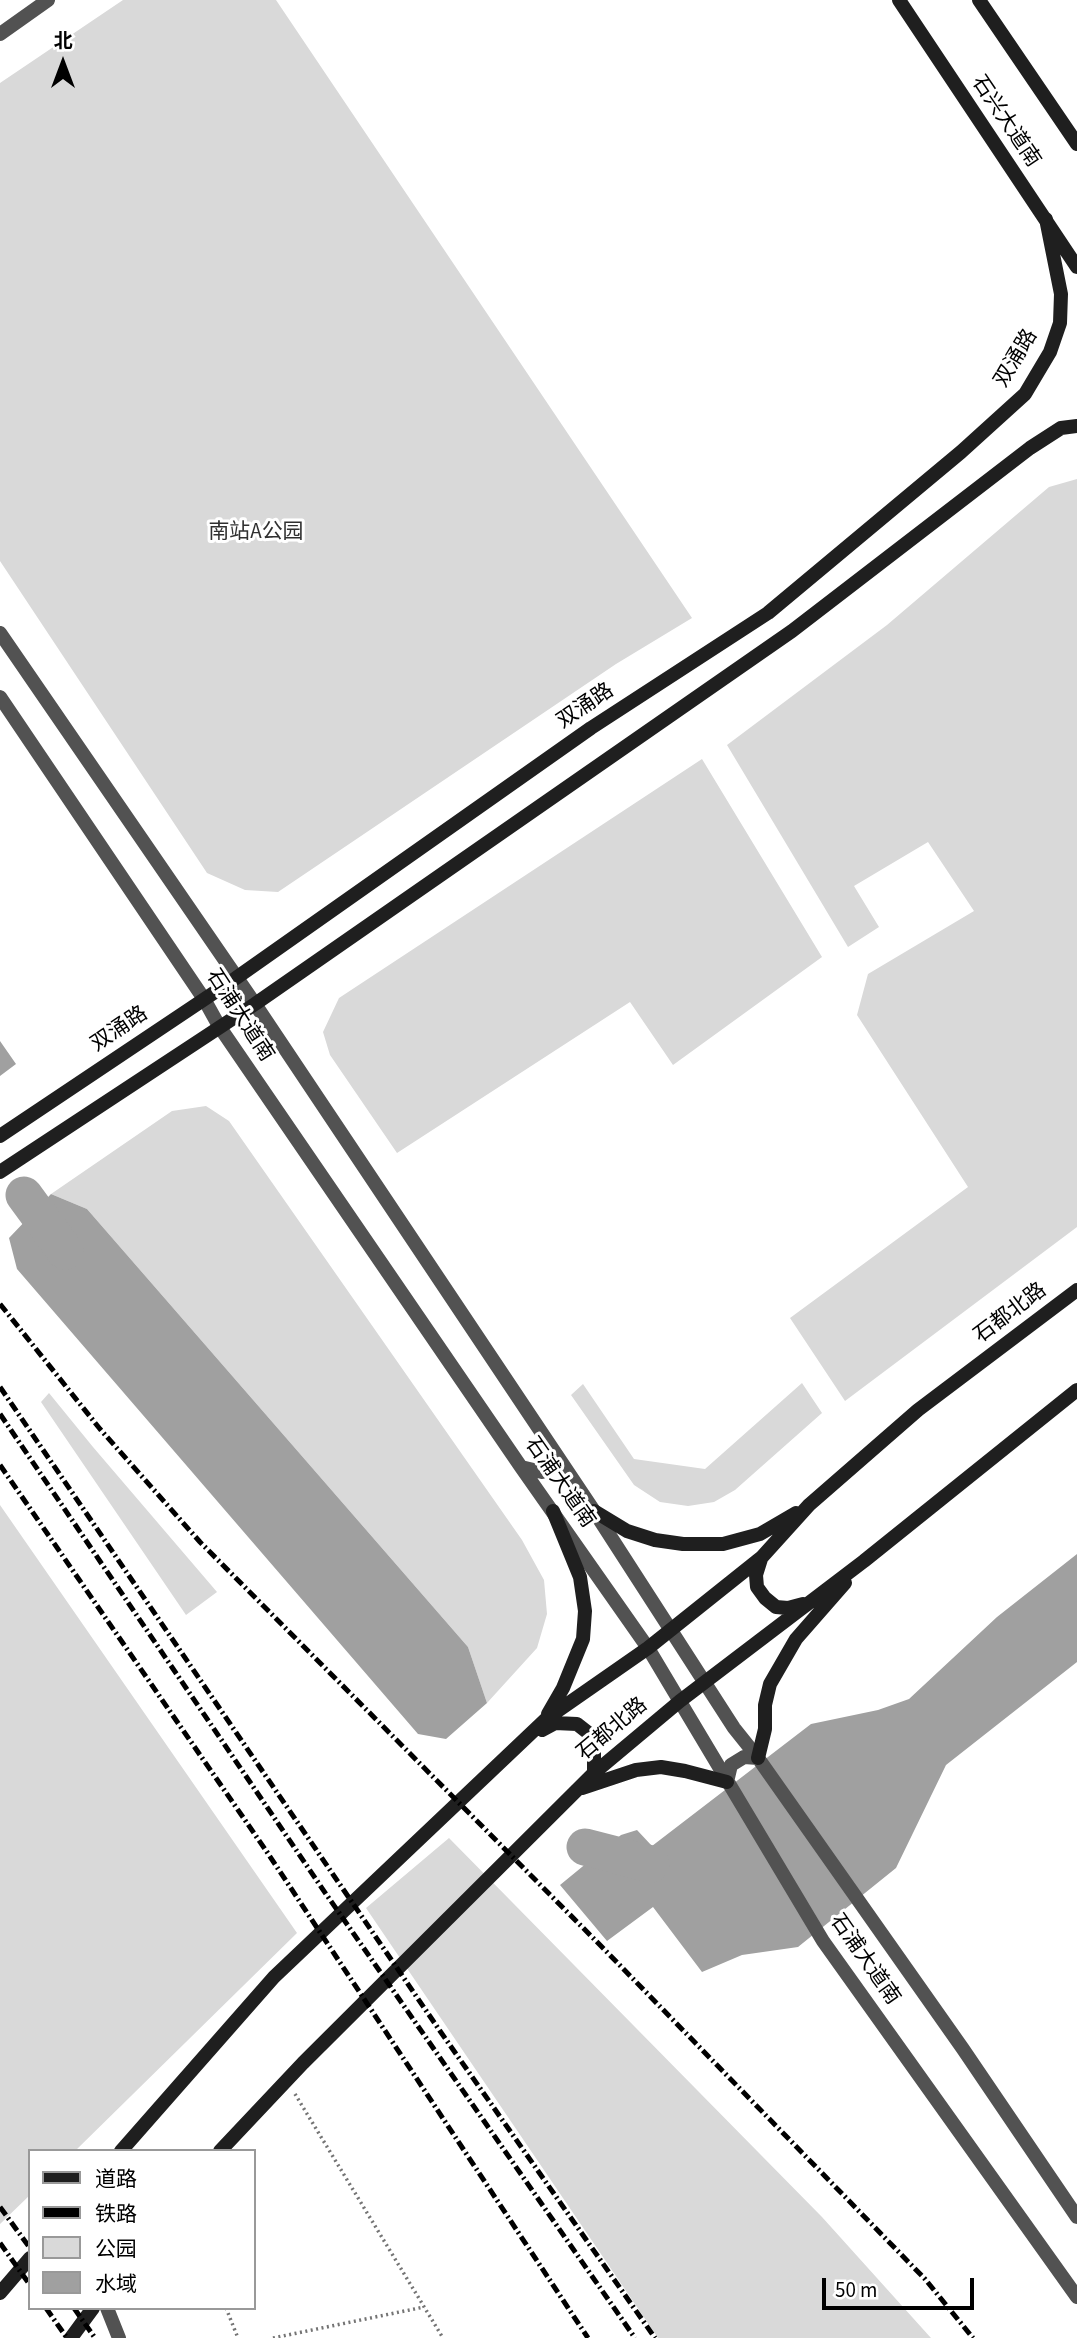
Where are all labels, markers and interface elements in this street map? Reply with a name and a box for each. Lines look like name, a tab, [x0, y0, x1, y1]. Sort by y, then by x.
north arrow	[28, 28, 98, 98]
text: 北	[53, 28, 73, 55]
street label: 石兴大道南	[965, 71, 1045, 173]
street label: 双涌路	[990, 326, 1044, 392]
park label: 南站A公园	[208, 520, 304, 546]
street label: 双涌路	[553, 679, 619, 735]
street label: 石浦大道南	[200, 965, 278, 1067]
street label: 双涌路	[87, 1002, 153, 1058]
street label: 石都北路	[970, 1279, 1052, 1349]
street label: 石浦大道南	[519, 1433, 599, 1533]
street label: 石都北路	[573, 1693, 653, 1767]
street label: 石浦大道南	[824, 1910, 904, 2010]
legend	[28, 2149, 256, 2310]
text: 道路	[95, 2164, 137, 2194]
text: 铁路	[95, 2199, 137, 2229]
text: 公园	[95, 2234, 137, 2264]
scale bar	[825, 2264, 977, 2308]
text: 水域	[95, 2269, 137, 2299]
text: 50 m	[835, 2275, 877, 2305]

